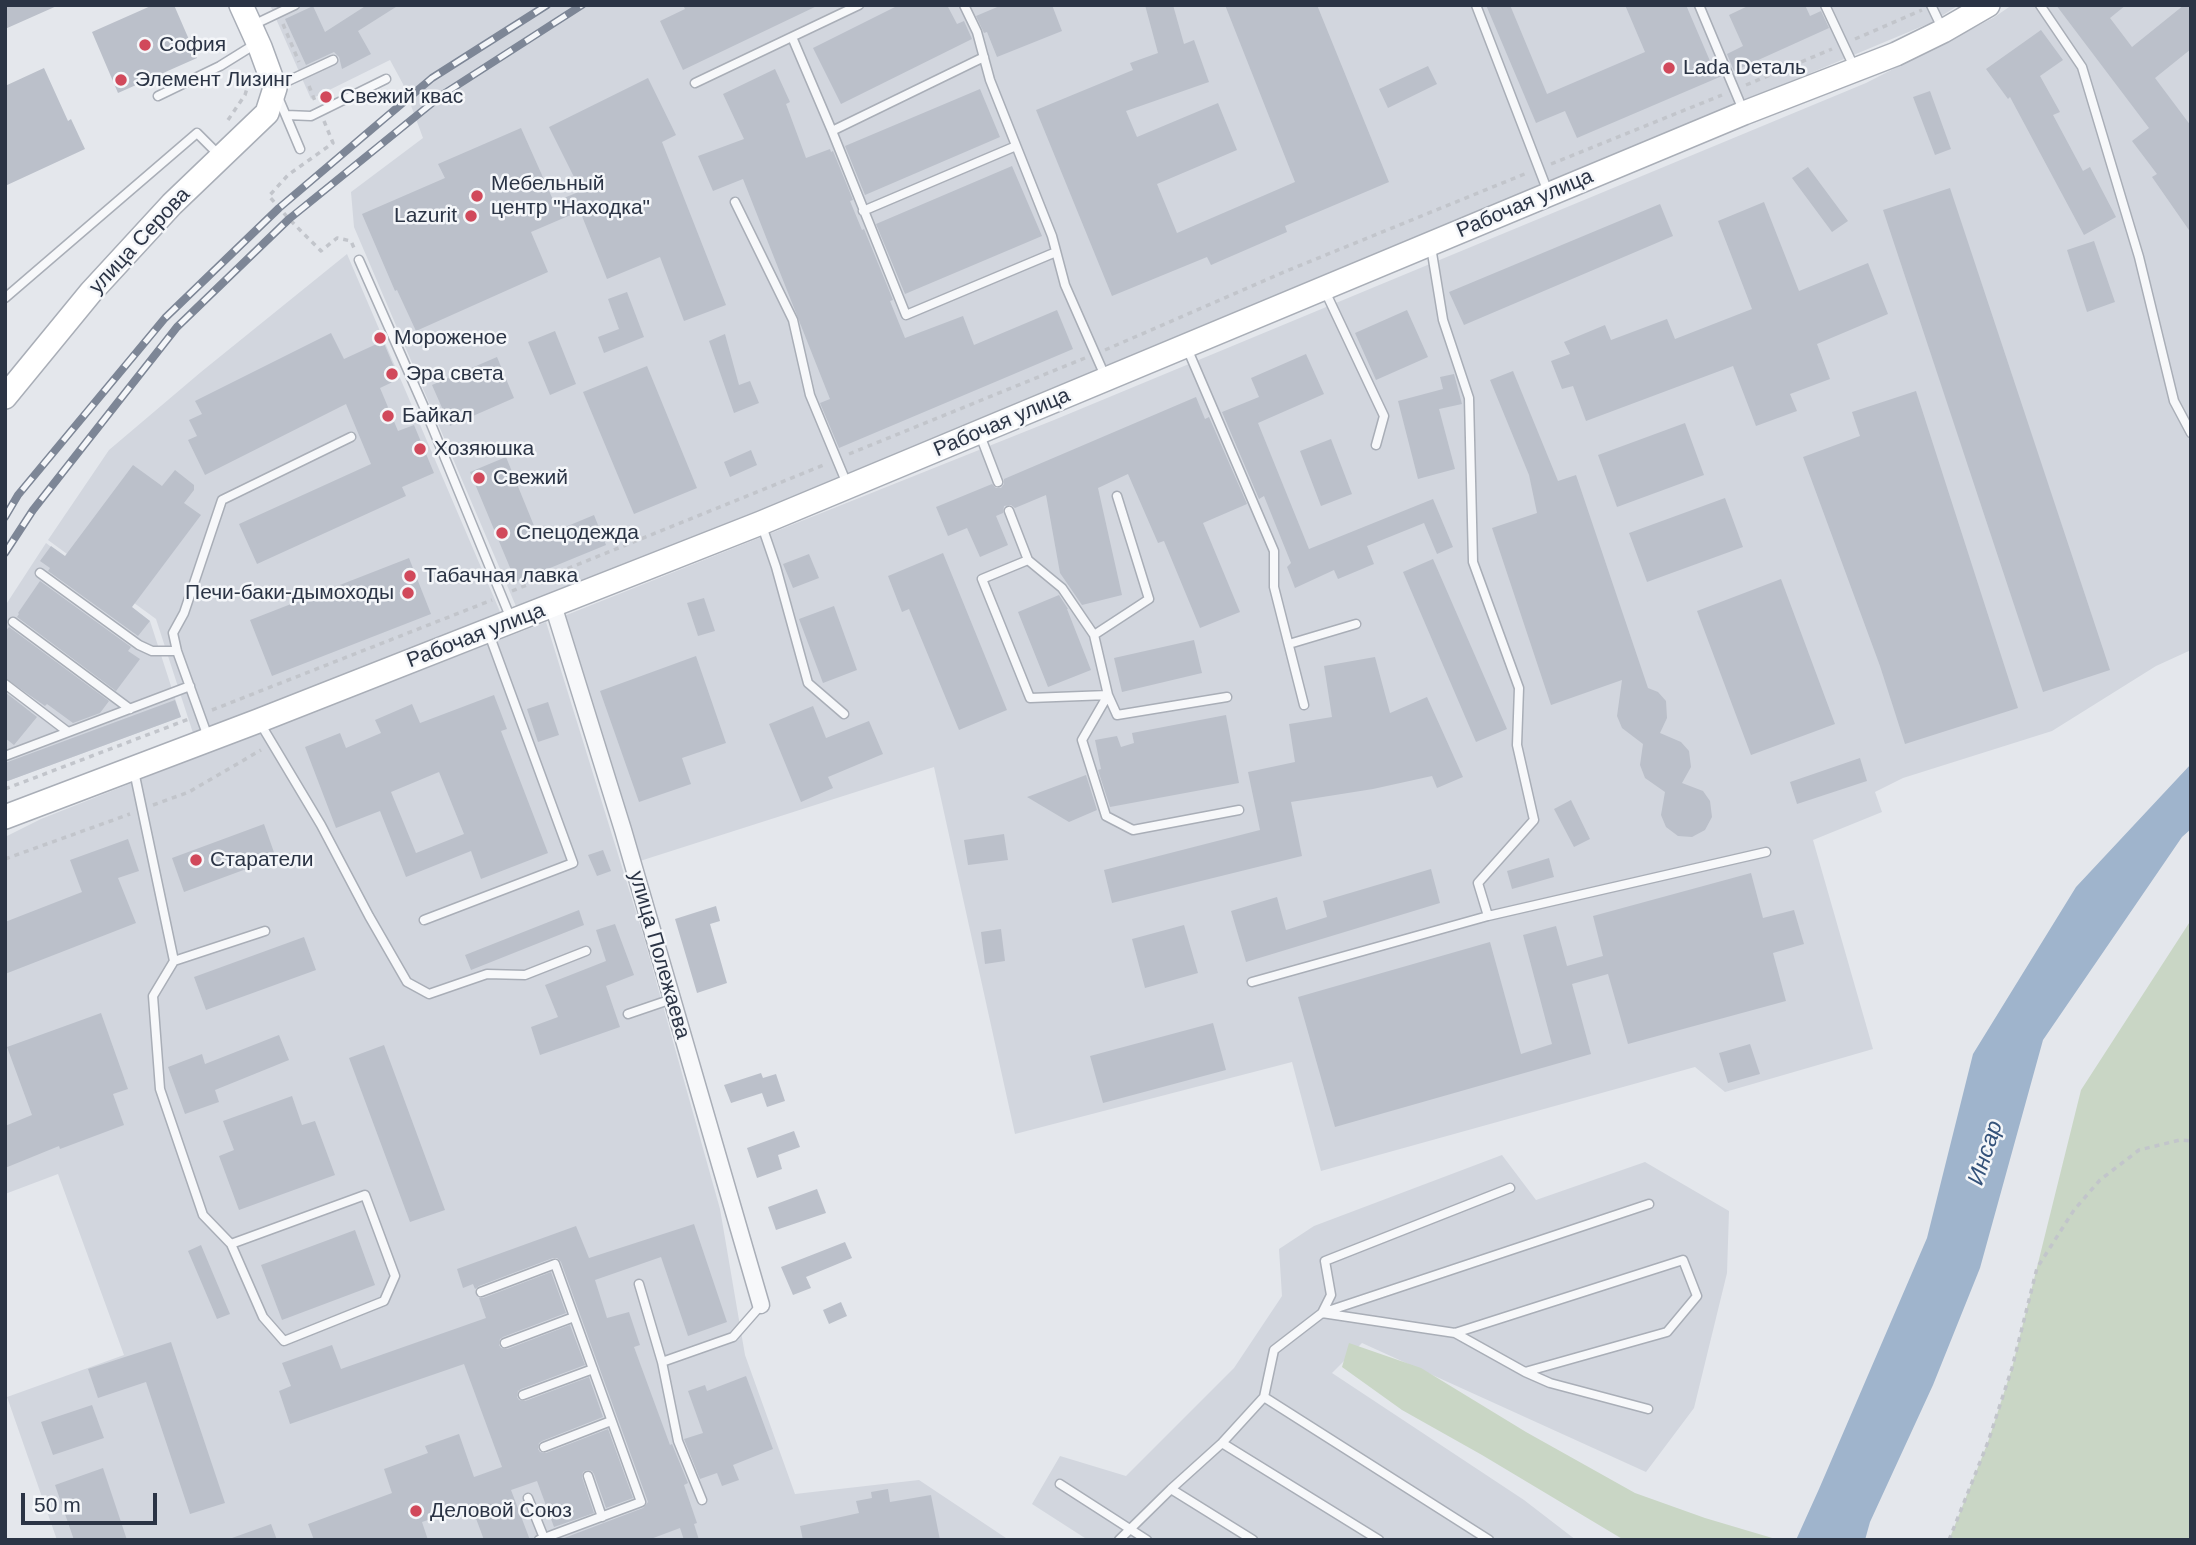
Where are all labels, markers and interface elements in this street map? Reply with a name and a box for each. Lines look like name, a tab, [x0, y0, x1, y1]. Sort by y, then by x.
place label: София	[159, 32, 226, 58]
marker: София	[137, 37, 153, 53]
place label: Lada Dеталь	[1683, 55, 1806, 81]
marker: Lada Dеталь	[1661, 60, 1677, 76]
place label: Элемент Лизинг	[135, 67, 293, 93]
marker: Элемент Лизинг	[113, 72, 129, 88]
place label: Свежий квас	[340, 84, 463, 110]
marker: Свежий квас	[318, 89, 334, 105]
street label: Рабочая улица	[1453, 164, 1597, 244]
place label: Мебельный центр "Находка"	[491, 171, 650, 221]
street label: улица Серова	[84, 183, 196, 299]
marker: Мебельный центр "Находка"	[469, 188, 485, 204]
place label: Lazurit	[394, 203, 457, 229]
marker: Lazurit	[463, 208, 479, 224]
place label: Мороженое	[394, 325, 507, 351]
marker: Мороженое	[372, 330, 388, 346]
place label: Эра света	[406, 361, 504, 387]
marker: Эра света	[384, 366, 400, 382]
street label: Рабочая улица	[930, 383, 1074, 463]
place label: Байкал	[402, 403, 473, 429]
marker: Байкал	[380, 408, 396, 424]
place label: Хозяюшка	[434, 436, 534, 462]
marker: Хозяюшка	[412, 441, 428, 457]
place label: Свежий	[493, 465, 568, 491]
marker: Свежий	[471, 470, 487, 486]
place label: Спецодежда	[516, 520, 639, 546]
marker: Спецодежда	[494, 525, 510, 541]
place label: Табачная лавка	[424, 563, 578, 589]
marker: Табачная лавка	[402, 568, 418, 584]
place label: Печи-баки-дымоходы	[185, 580, 394, 606]
marker: Печи-баки-дымоходы	[400, 585, 416, 601]
street label: Рабочая улица	[403, 598, 549, 674]
place label: Старатели	[210, 847, 313, 873]
marker: Старатели	[188, 852, 204, 868]
street label: улица Полежаева	[623, 868, 695, 1042]
water label: Инсар	[1963, 1117, 2009, 1189]
scale bar	[24, 1478, 161, 1522]
text: 50 m	[34, 1493, 81, 1516]
place label: Деловой Союз	[430, 1498, 572, 1524]
marker: Деловой Союз	[408, 1503, 424, 1519]

